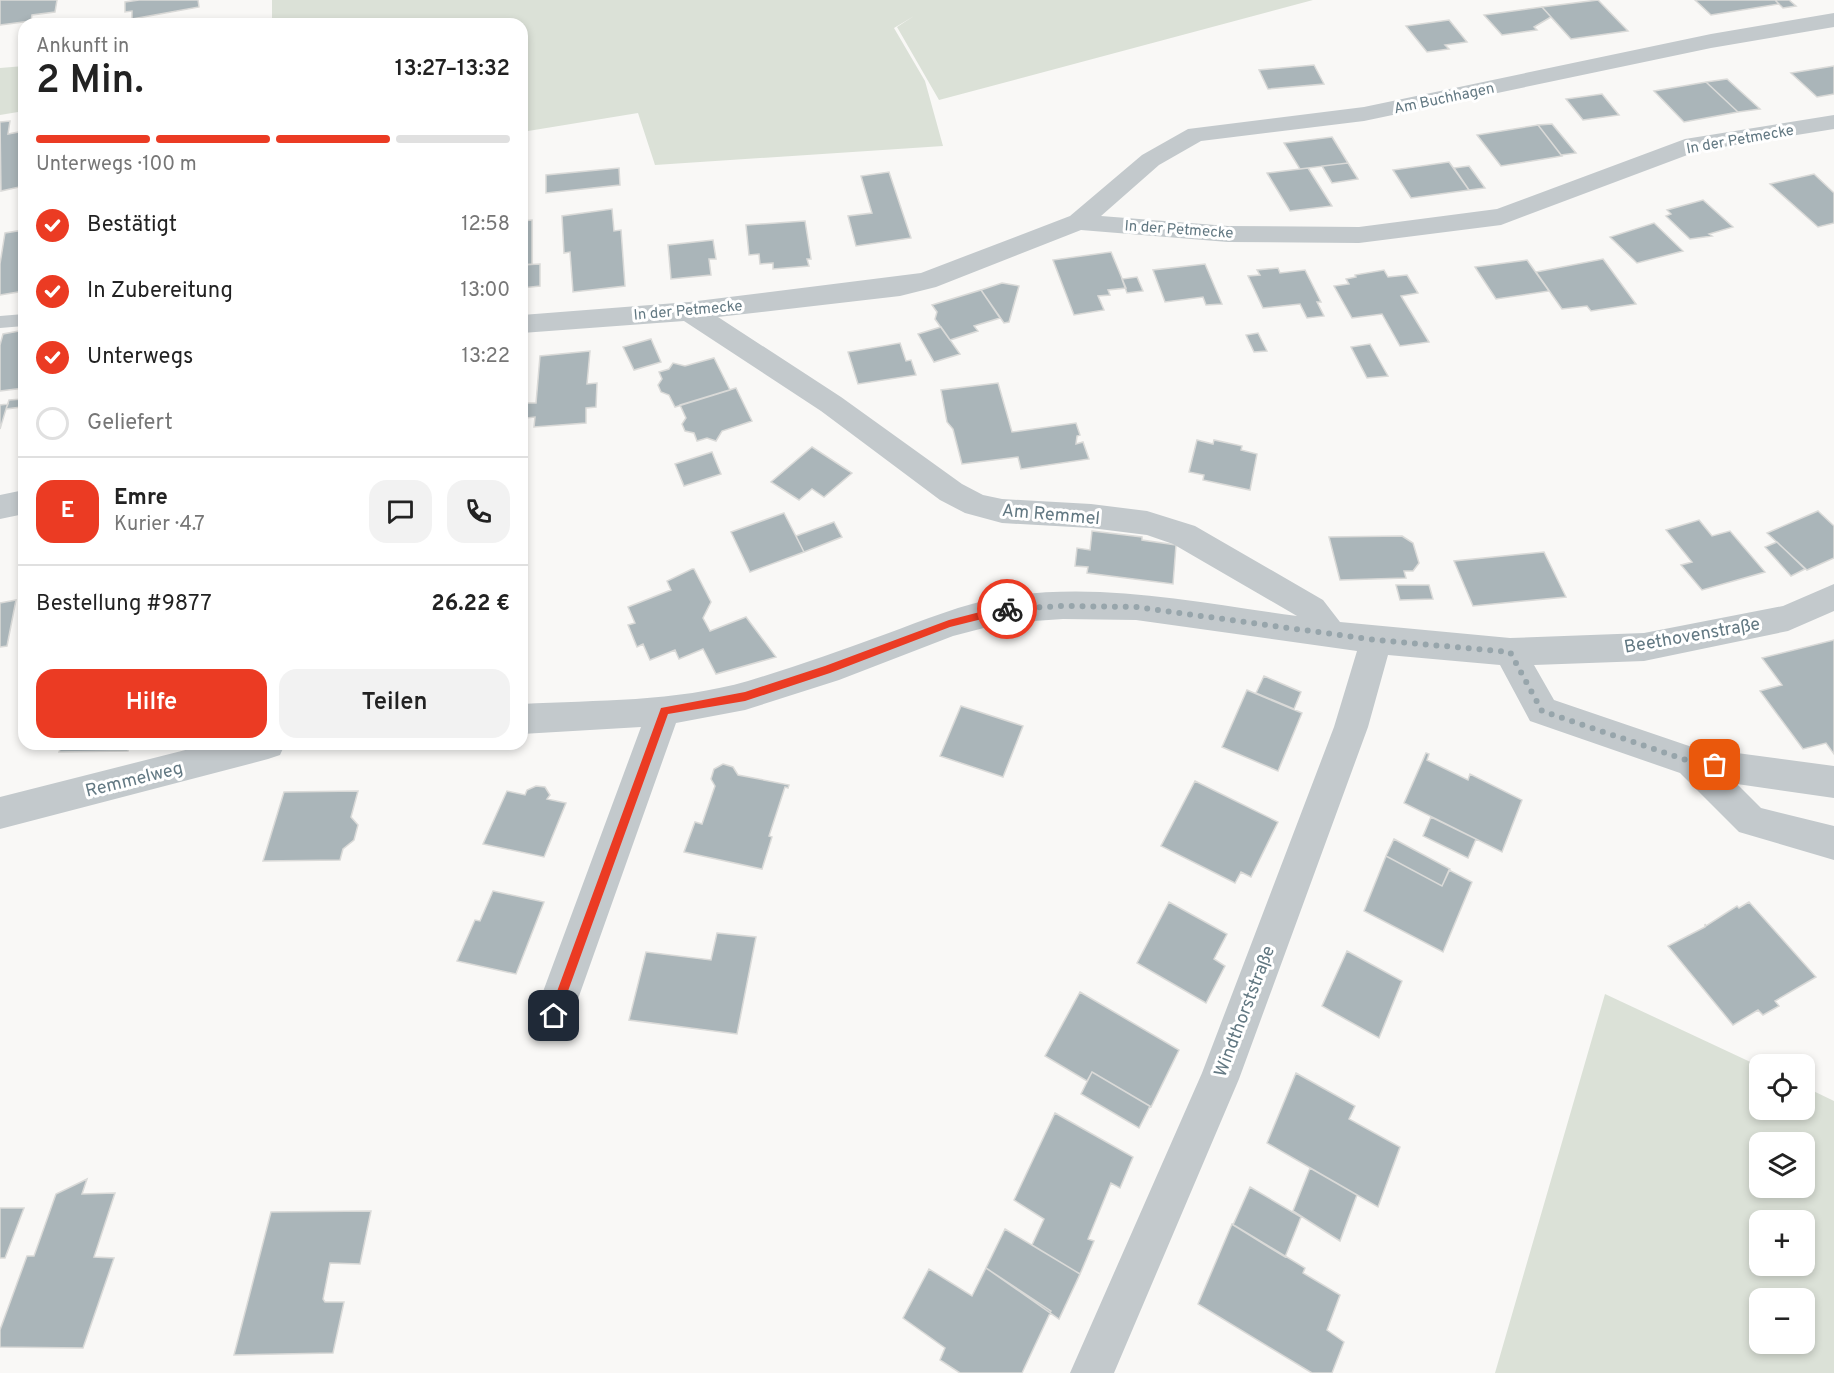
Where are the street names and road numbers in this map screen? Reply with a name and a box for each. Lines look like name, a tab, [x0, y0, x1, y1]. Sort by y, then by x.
street label: Am Buchhagen	[1392, 80, 1496, 119]
street label: In der Petmecke	[1685, 122, 1796, 159]
street label: In der Petmecke	[1124, 217, 1234, 244]
street label: In der Petmecke	[633, 297, 743, 326]
street label: Am Remmel	[1001, 500, 1101, 531]
street label: Beethovenstraße	[1623, 613, 1762, 660]
street label: Remmelweg	[83, 757, 185, 804]
street label: Windthorststraße	[1210, 943, 1281, 1080]

